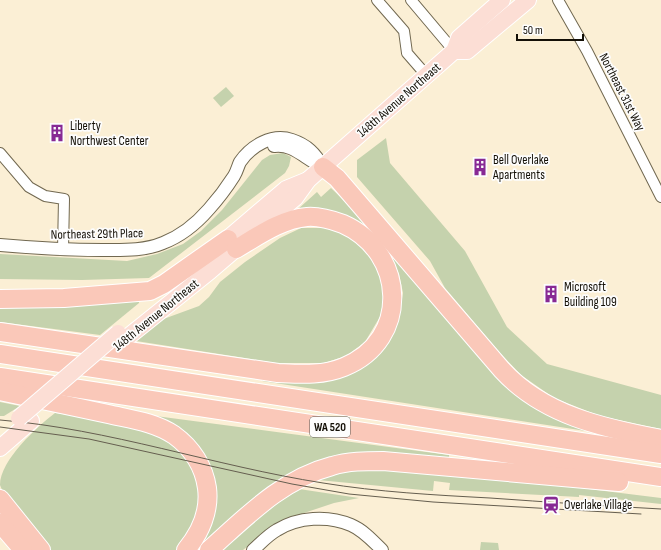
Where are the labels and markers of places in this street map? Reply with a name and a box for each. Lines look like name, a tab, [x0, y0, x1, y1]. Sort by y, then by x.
place label: Liberty Northwest Center	[70, 118, 149, 149]
building icon: Liberty Northwest Center	[47, 123, 67, 143]
place label: Bell Overlake Apartments	[492, 152, 549, 183]
building icon: Bell Overlake Apartments	[470, 157, 490, 177]
place label: Microsoft Building 109	[564, 279, 617, 310]
building icon: Microsoft Building 109	[541, 284, 561, 304]
station icon: Overlake Village	[541, 495, 561, 515]
place label: Overlake Village	[564, 497, 632, 513]

